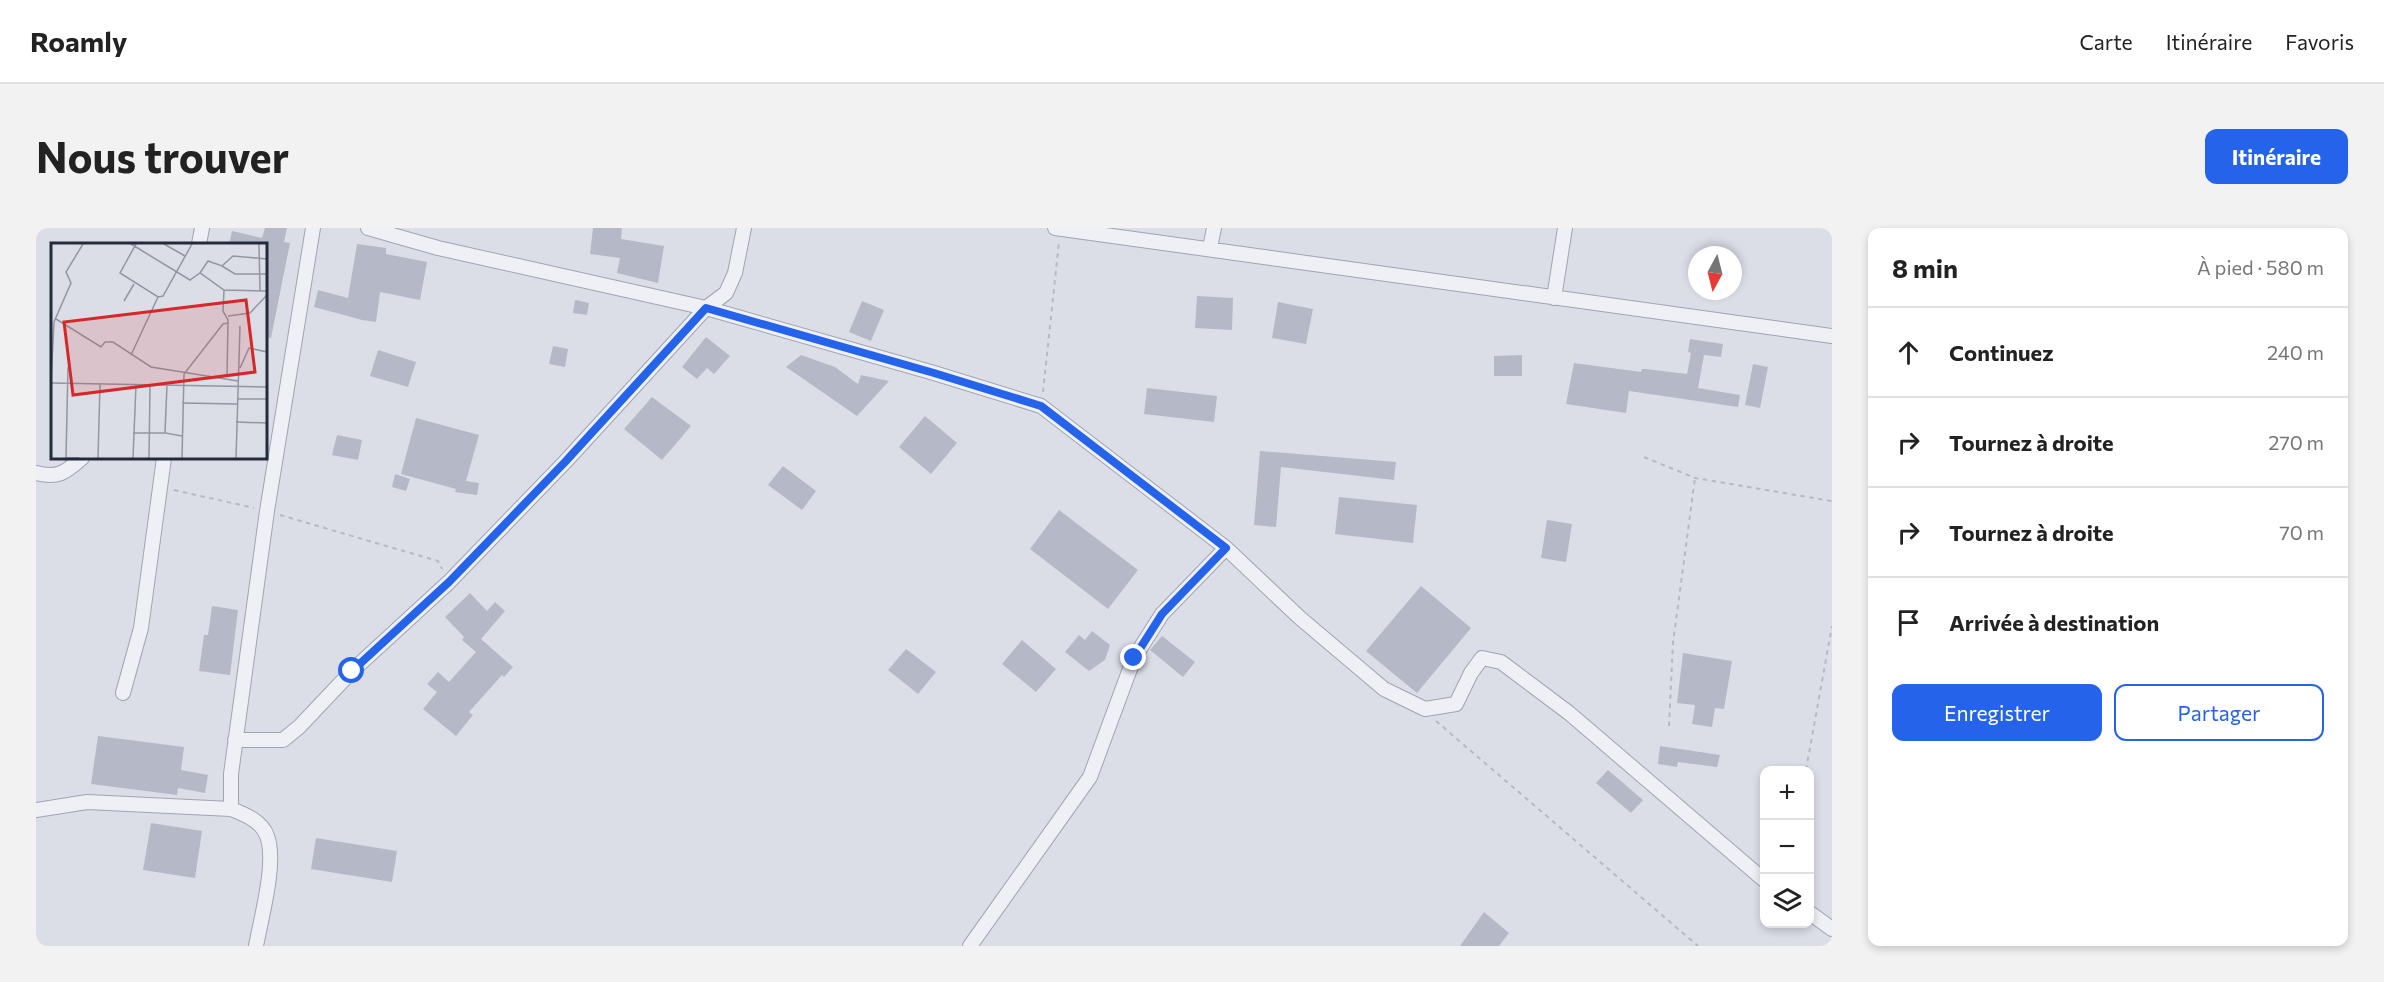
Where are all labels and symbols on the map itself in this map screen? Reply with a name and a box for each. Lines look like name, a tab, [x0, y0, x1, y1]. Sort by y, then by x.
inset map	[51, 243, 267, 459]
north arrow	[1688, 246, 1742, 300]
route end	[1120, 644, 1146, 670]
route start	[338, 657, 364, 683]

